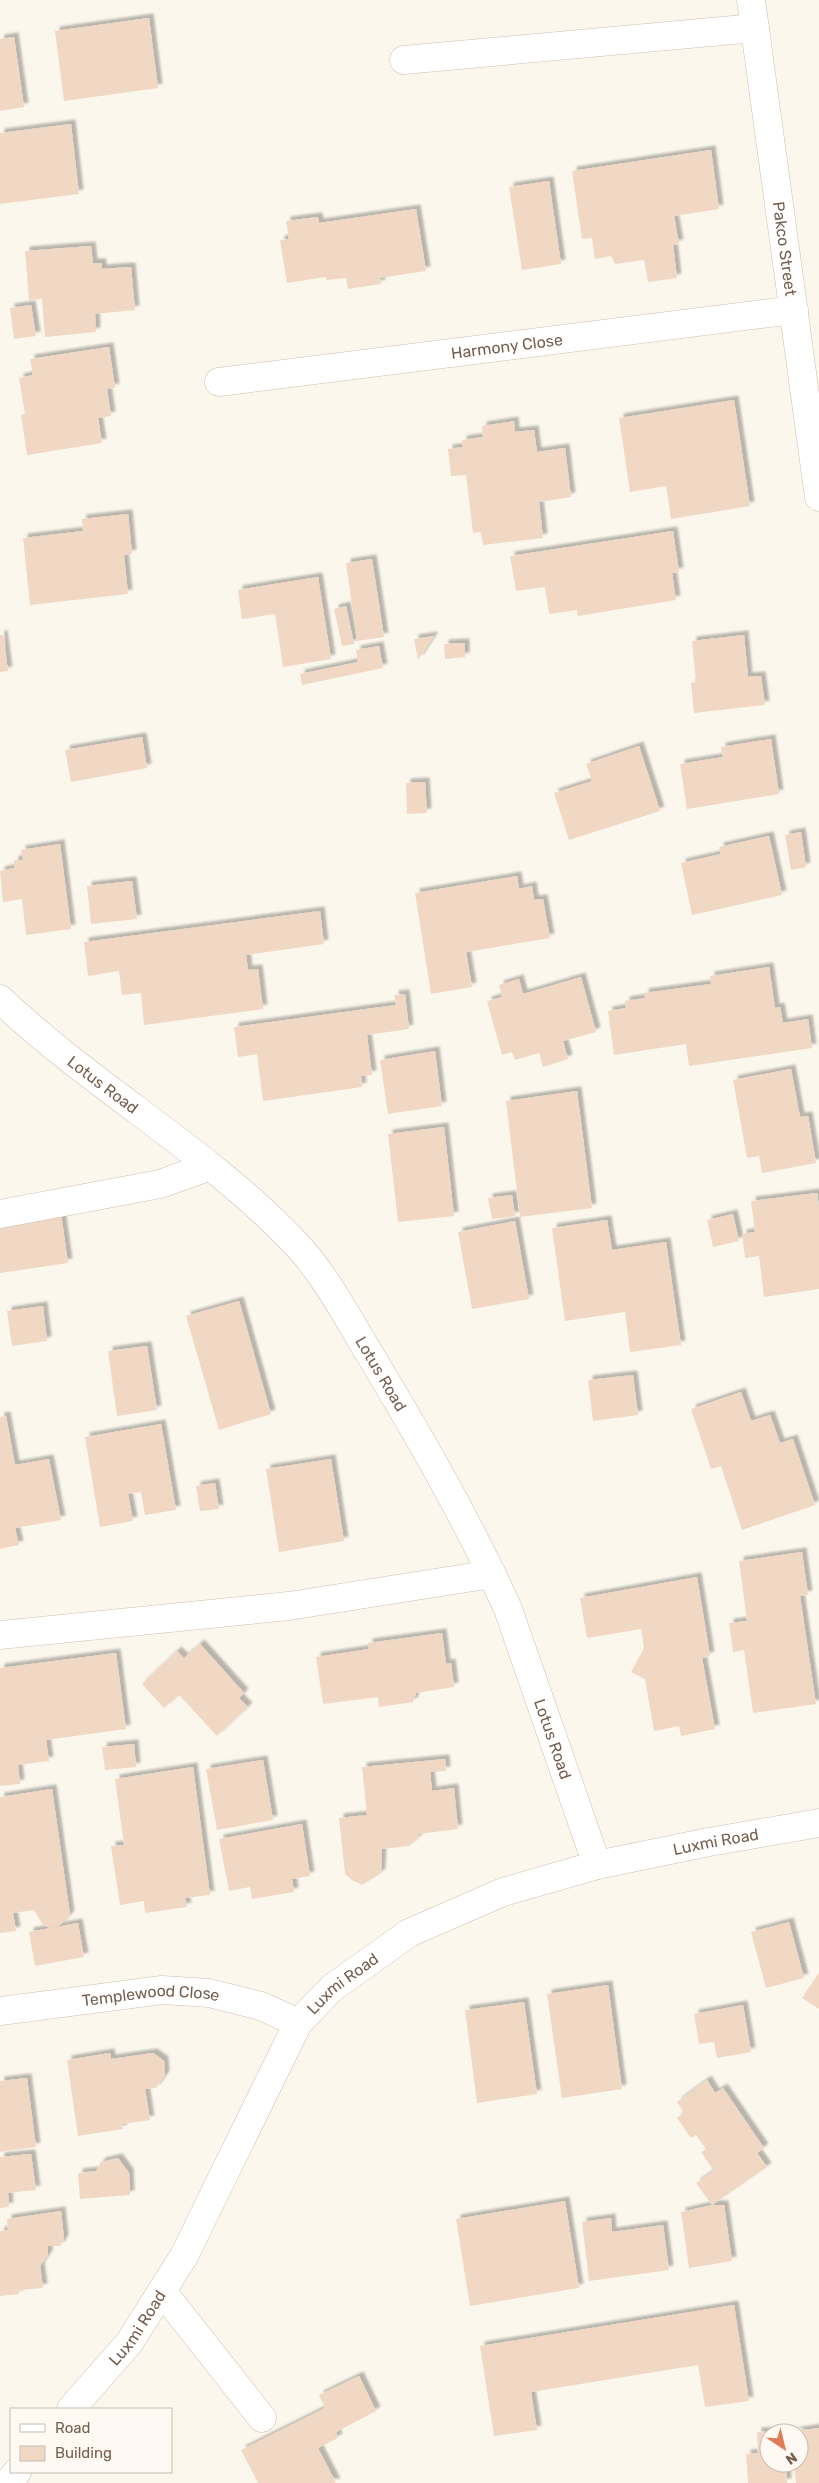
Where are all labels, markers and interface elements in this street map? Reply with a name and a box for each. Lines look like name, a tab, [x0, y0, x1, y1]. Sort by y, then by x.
street label: Pakco Street	[769, 200, 801, 297]
street label: Harmony Close	[450, 330, 564, 362]
street label: Lotus Road	[64, 1052, 142, 1117]
street label: Lotus Road	[352, 1333, 411, 1414]
street label: Lotus Road	[530, 1696, 576, 1782]
street label: Luxmi Road	[671, 1824, 760, 1859]
street label: Luxmi Road	[303, 1949, 382, 2018]
street label: Templewood Close	[81, 1980, 222, 2010]
street label: Luxmi Road	[104, 2287, 169, 2369]
legend	[10, 2408, 172, 2473]
text: Road	[55, 2419, 91, 2437]
north arrow	[759, 2423, 809, 2473]
text: Building	[55, 2444, 112, 2462]
text: N	[782, 2448, 800, 2468]

